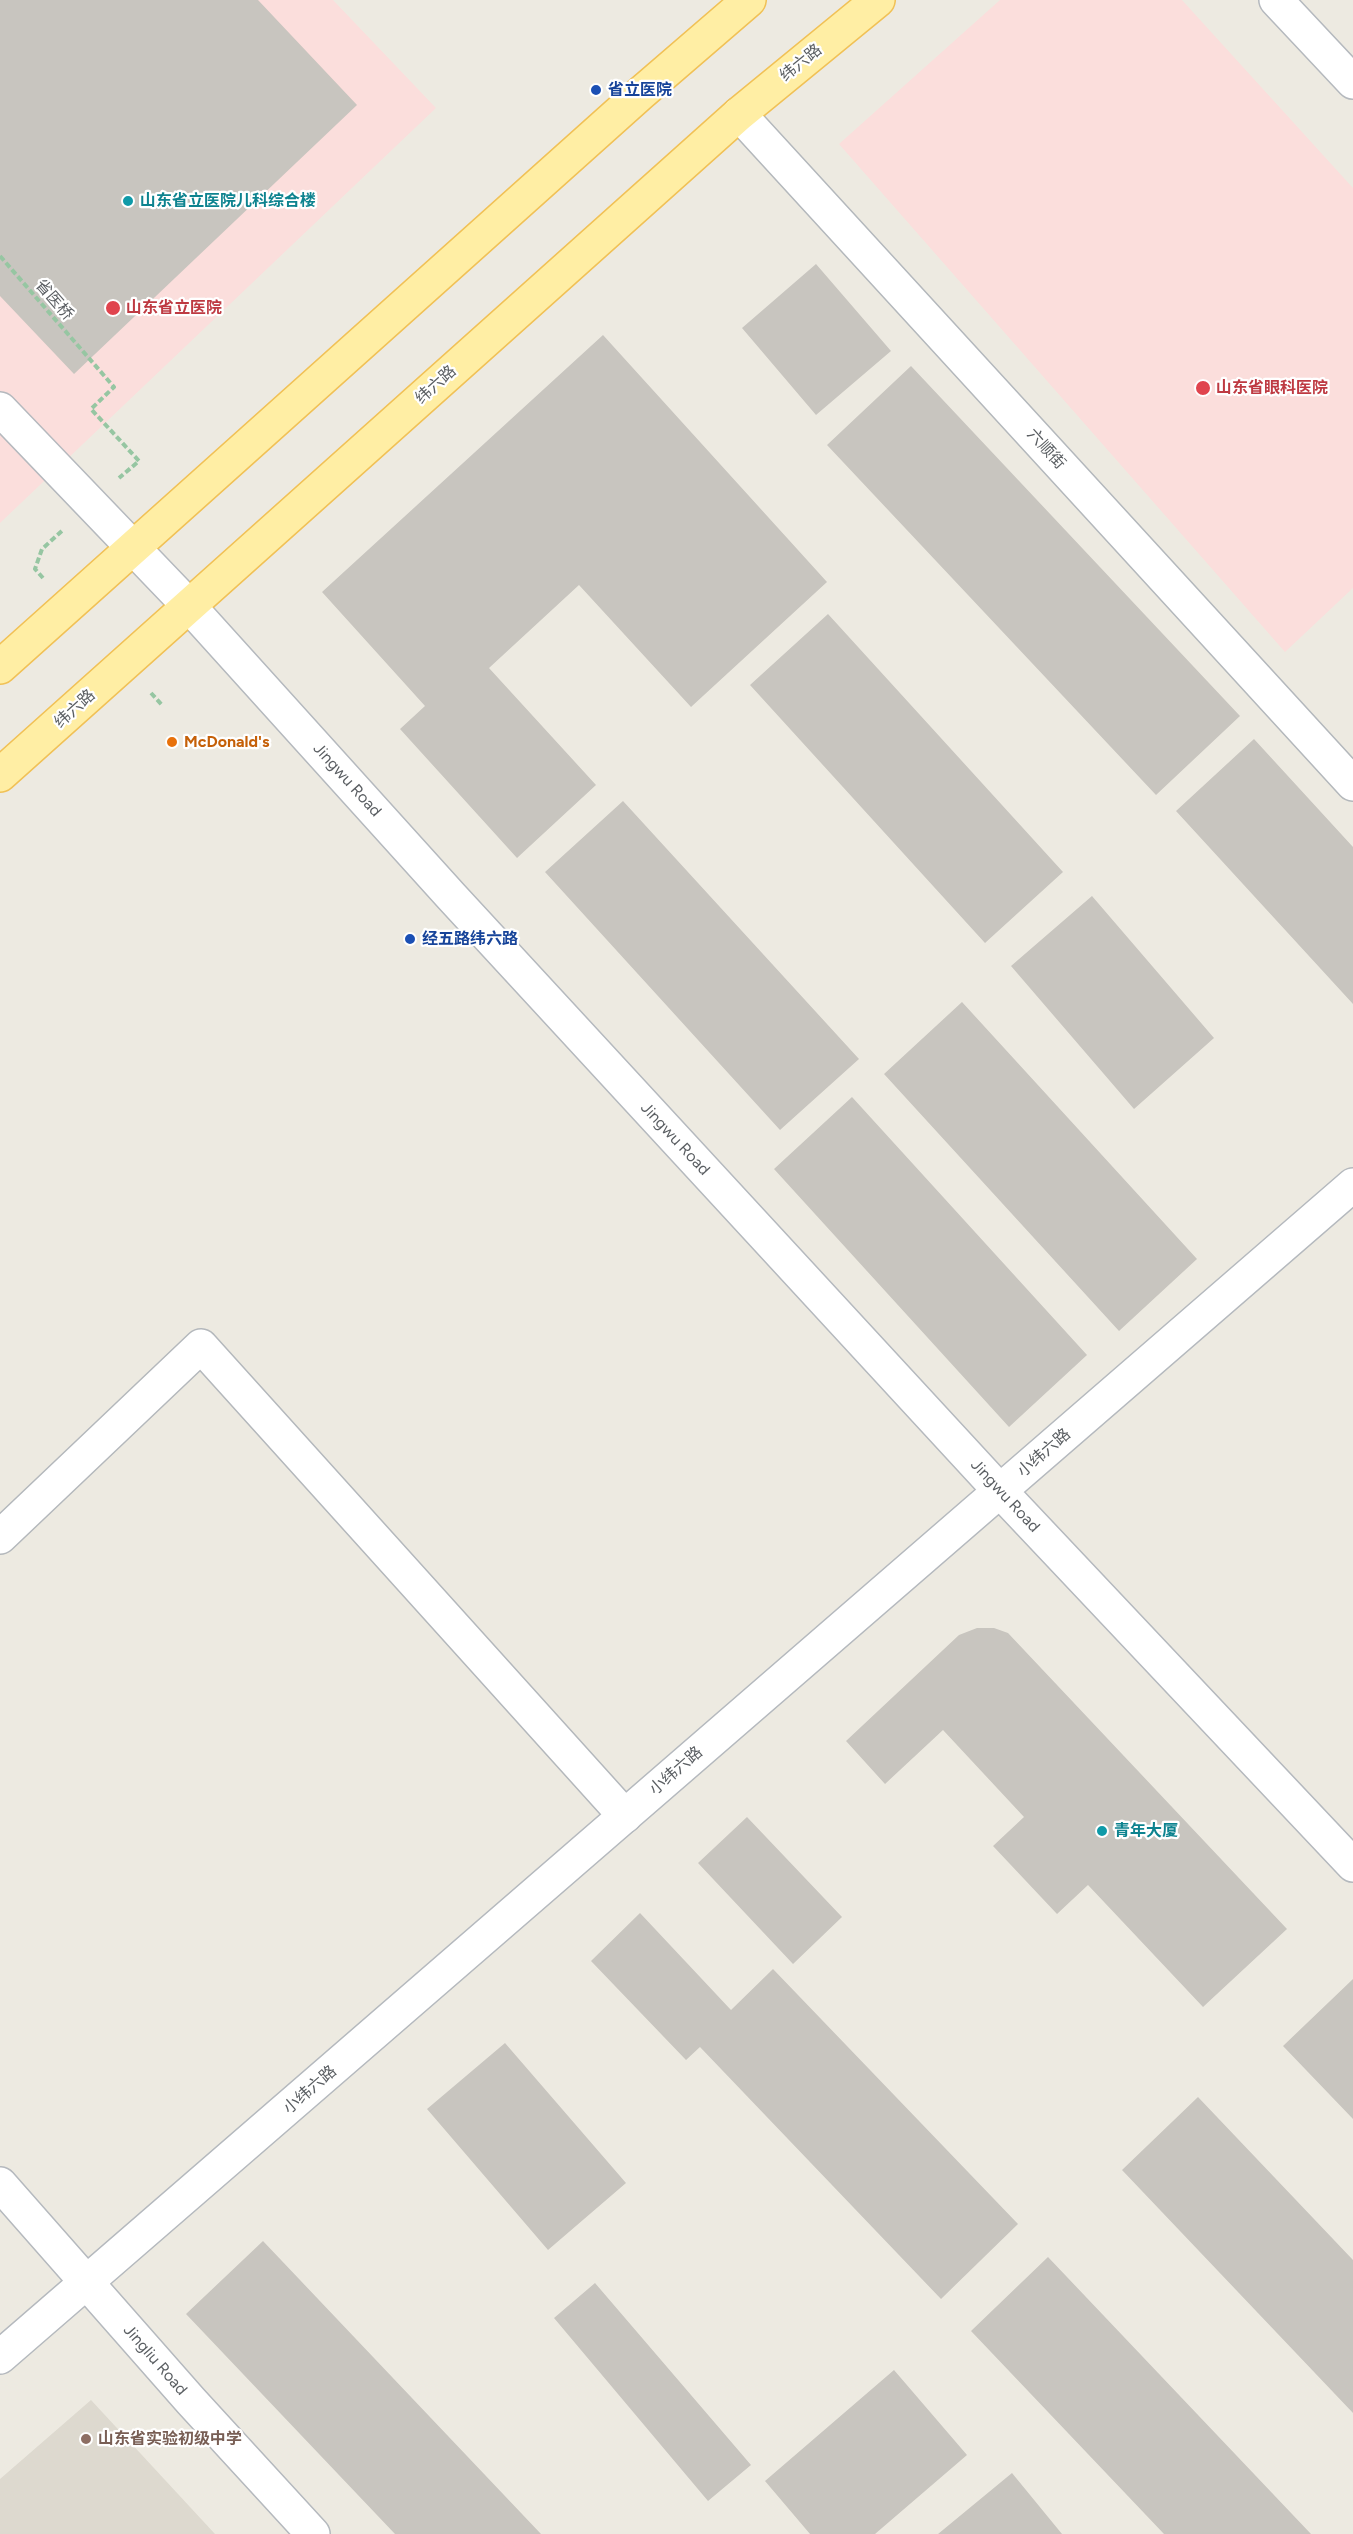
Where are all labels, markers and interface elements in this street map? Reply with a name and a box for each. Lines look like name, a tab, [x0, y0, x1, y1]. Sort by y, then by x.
street label: 纬六路	[776, 40, 826, 86]
place label: 省立医院	[608, 80, 672, 100]
marker: 省立医院	[589, 83, 603, 97]
place label: 山东省立医院儿科综合楼	[140, 191, 316, 211]
marker: 山东省立医院儿科综合楼	[121, 194, 135, 208]
street label: 省医桥	[31, 276, 77, 324]
place label: 山东省立医院	[126, 298, 222, 318]
marker: 山东省立医院	[104, 299, 122, 317]
street label: 纬六路	[412, 362, 460, 408]
place label: 山东省眼科医院	[1216, 378, 1328, 398]
marker: 山东省眼科医院	[1194, 379, 1212, 397]
street label: 六顺街	[1023, 425, 1069, 473]
street label: 纬六路	[51, 686, 99, 732]
place label: McDonald's	[184, 732, 269, 752]
marker: McDonald's	[165, 735, 179, 749]
street label: Jingwu Road	[309, 739, 385, 821]
place label: 经五路纬六路	[422, 929, 518, 949]
marker: 经五路纬六路	[403, 932, 417, 946]
street label: Jingwu Road	[636, 1099, 714, 1179]
street label: 小纬六路	[1014, 1425, 1074, 1481]
street label: Jingwu Road	[966, 1456, 1044, 1536]
street label: 小纬六路	[646, 1743, 706, 1799]
place label: 青年大厦	[1114, 1821, 1178, 1841]
marker: 青年大厦	[1095, 1824, 1109, 1838]
street label: 小纬六路	[280, 2062, 340, 2118]
street label: Jingliu Road	[119, 2321, 191, 2399]
place label: 山东省实验初级中学	[98, 2429, 242, 2449]
marker: 山东省实验初级中学	[79, 2432, 93, 2446]

